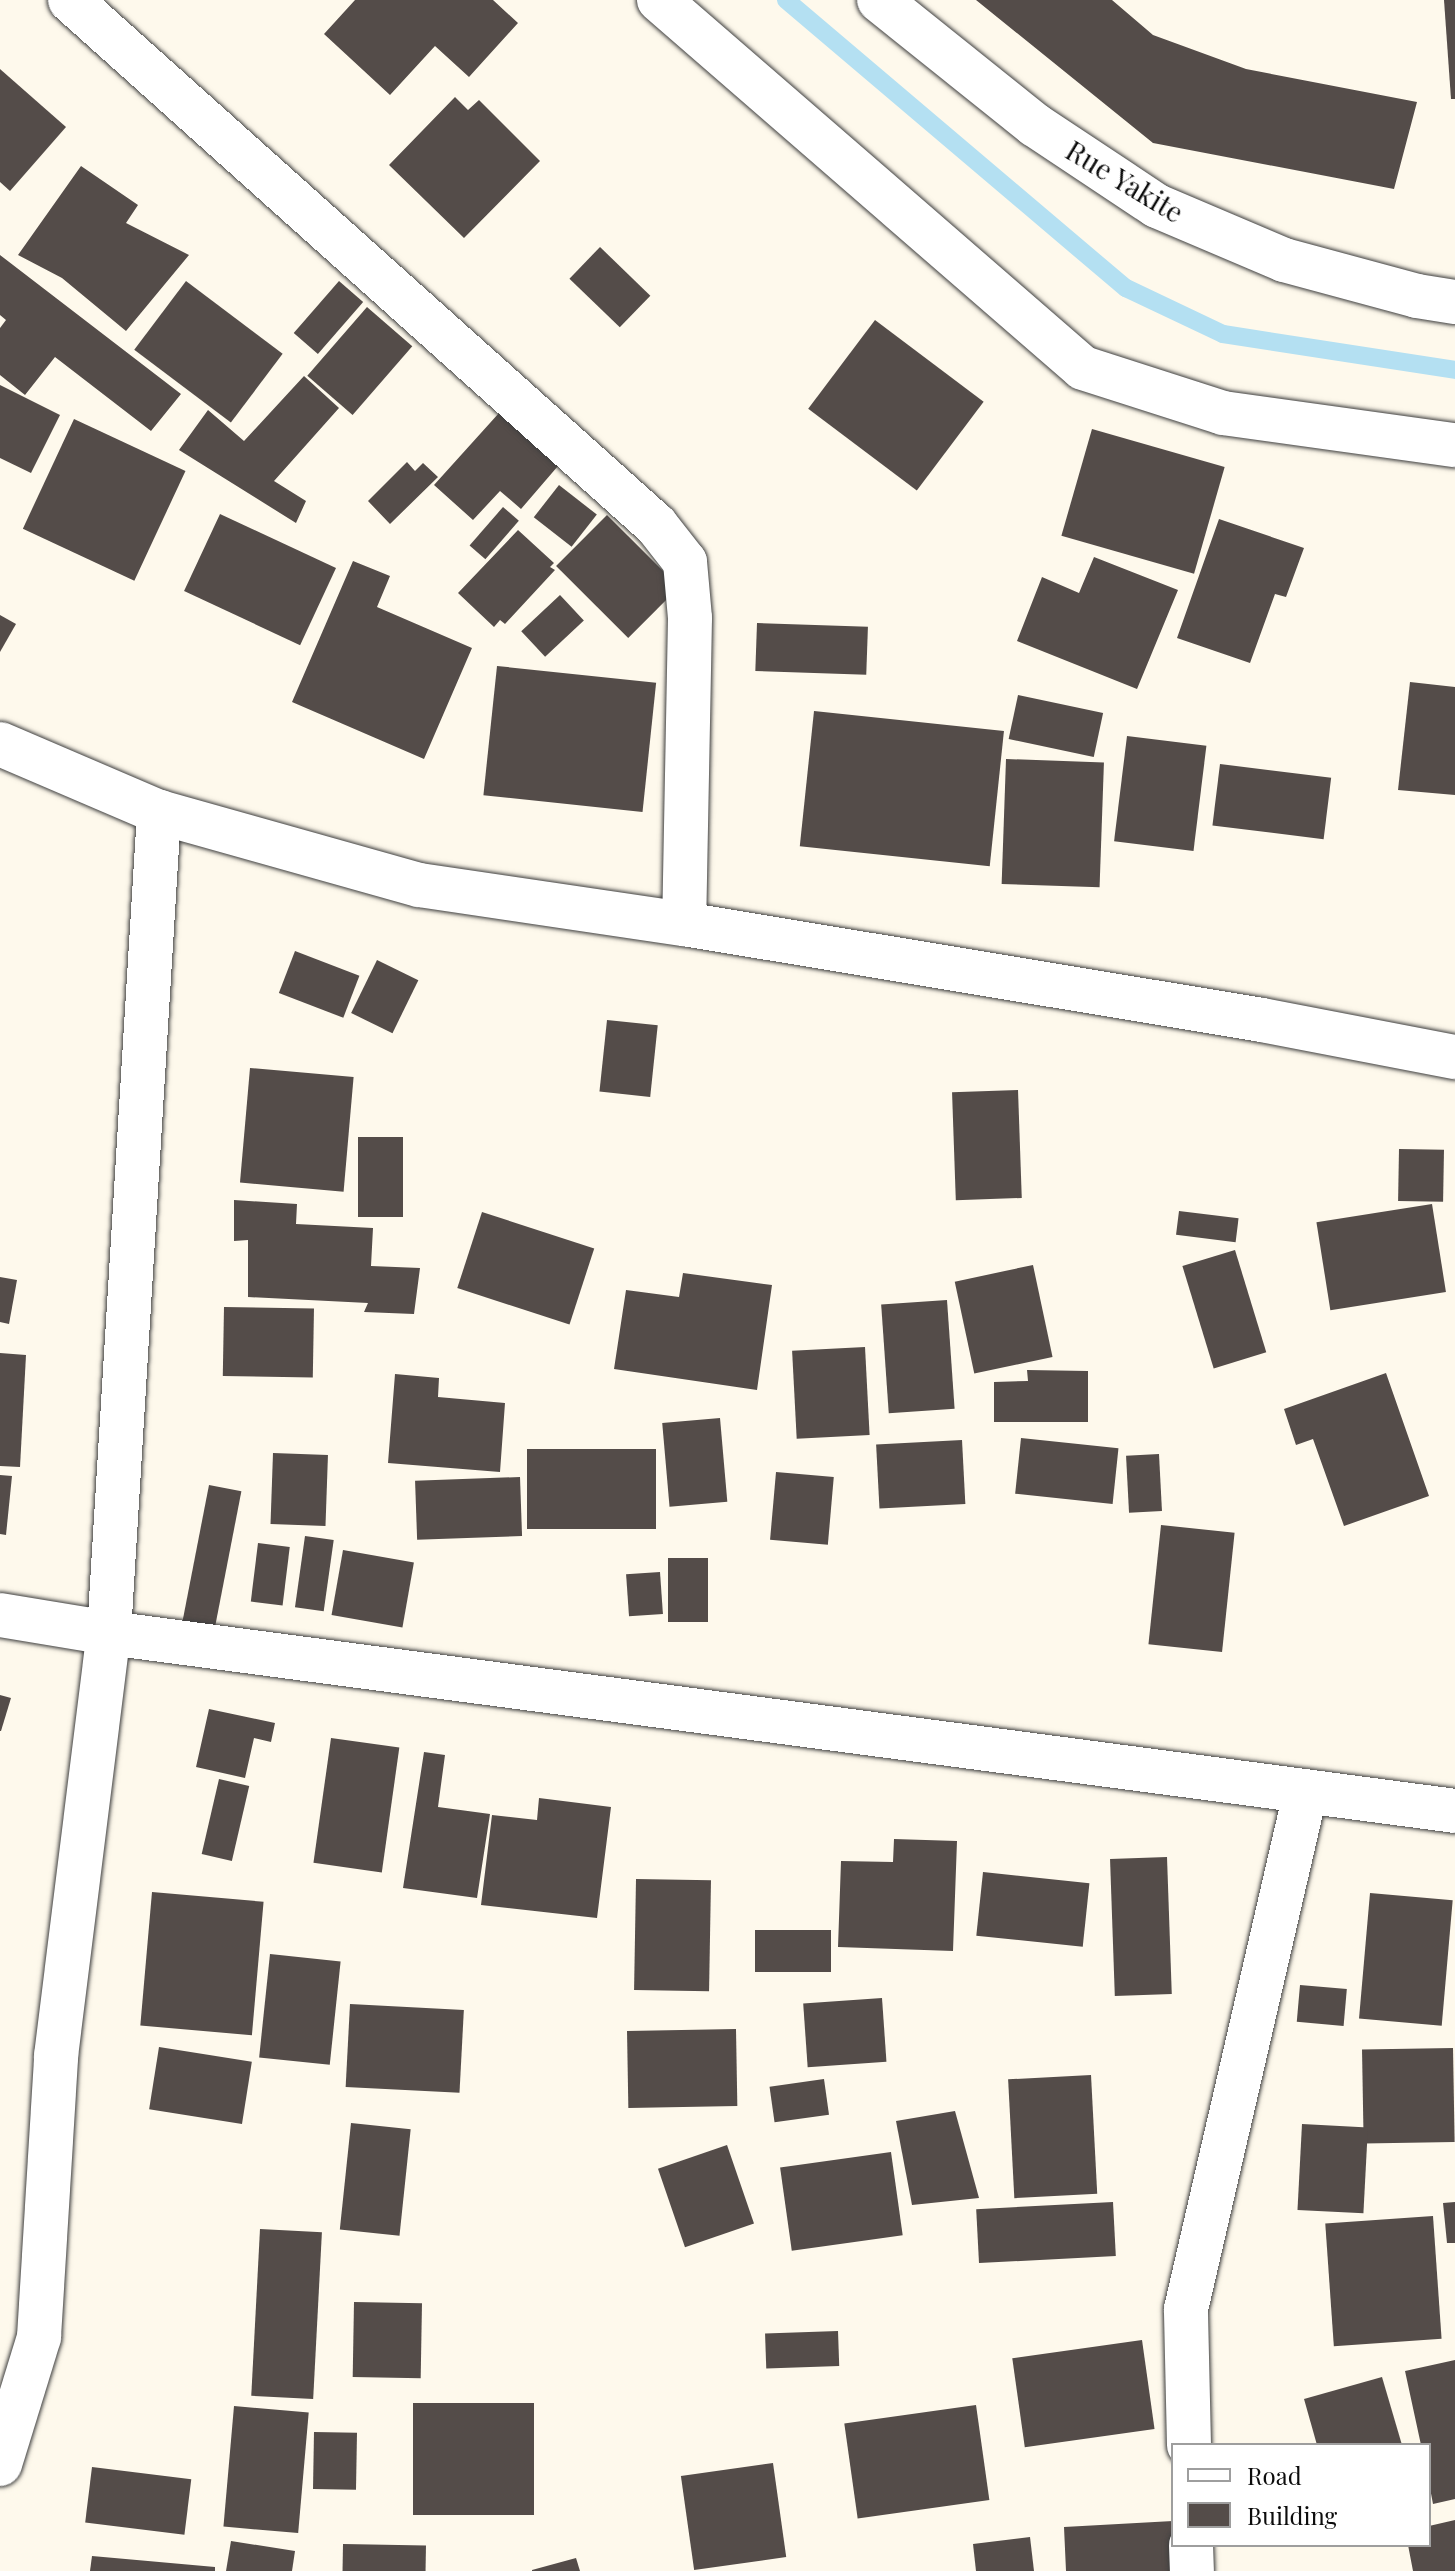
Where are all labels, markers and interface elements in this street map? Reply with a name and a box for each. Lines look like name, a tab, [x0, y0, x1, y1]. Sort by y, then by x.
street label: Rue Yakite	[1060, 133, 1190, 229]
legend	[1171, 2443, 1431, 2547]
text: Road	[1247, 2459, 1302, 2491]
text: Building	[1247, 2499, 1337, 2531]

